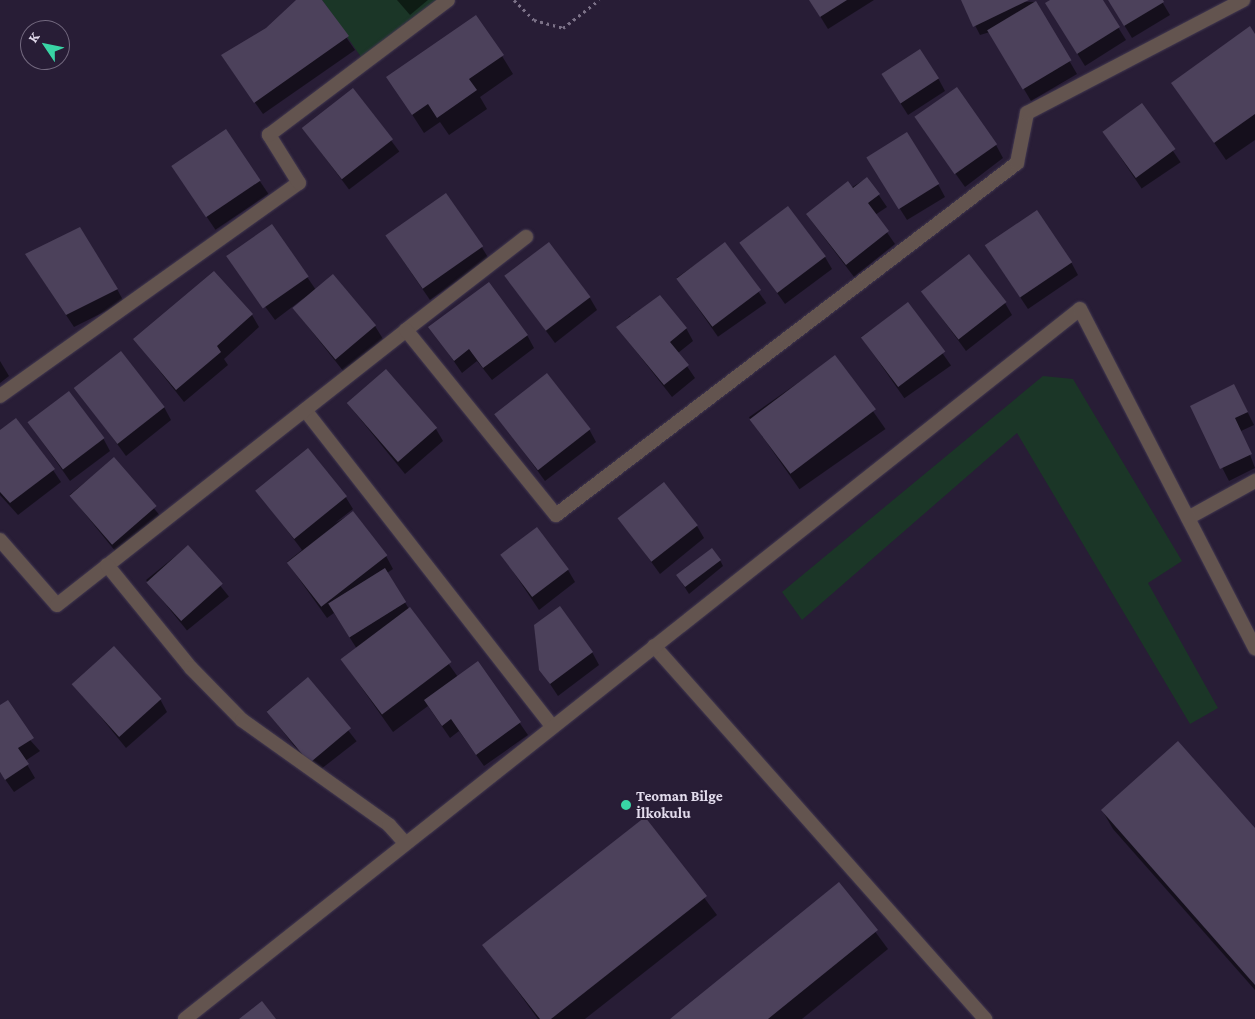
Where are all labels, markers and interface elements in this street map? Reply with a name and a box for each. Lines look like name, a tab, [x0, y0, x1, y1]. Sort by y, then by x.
north arrow	[20, 20, 70, 70]
text: K	[24, 29, 43, 45]
place label: Teoman Bilge İlkokulu	[636, 787, 723, 822]
marker: Teoman Bilge İlkokulu	[620, 799, 632, 811]

